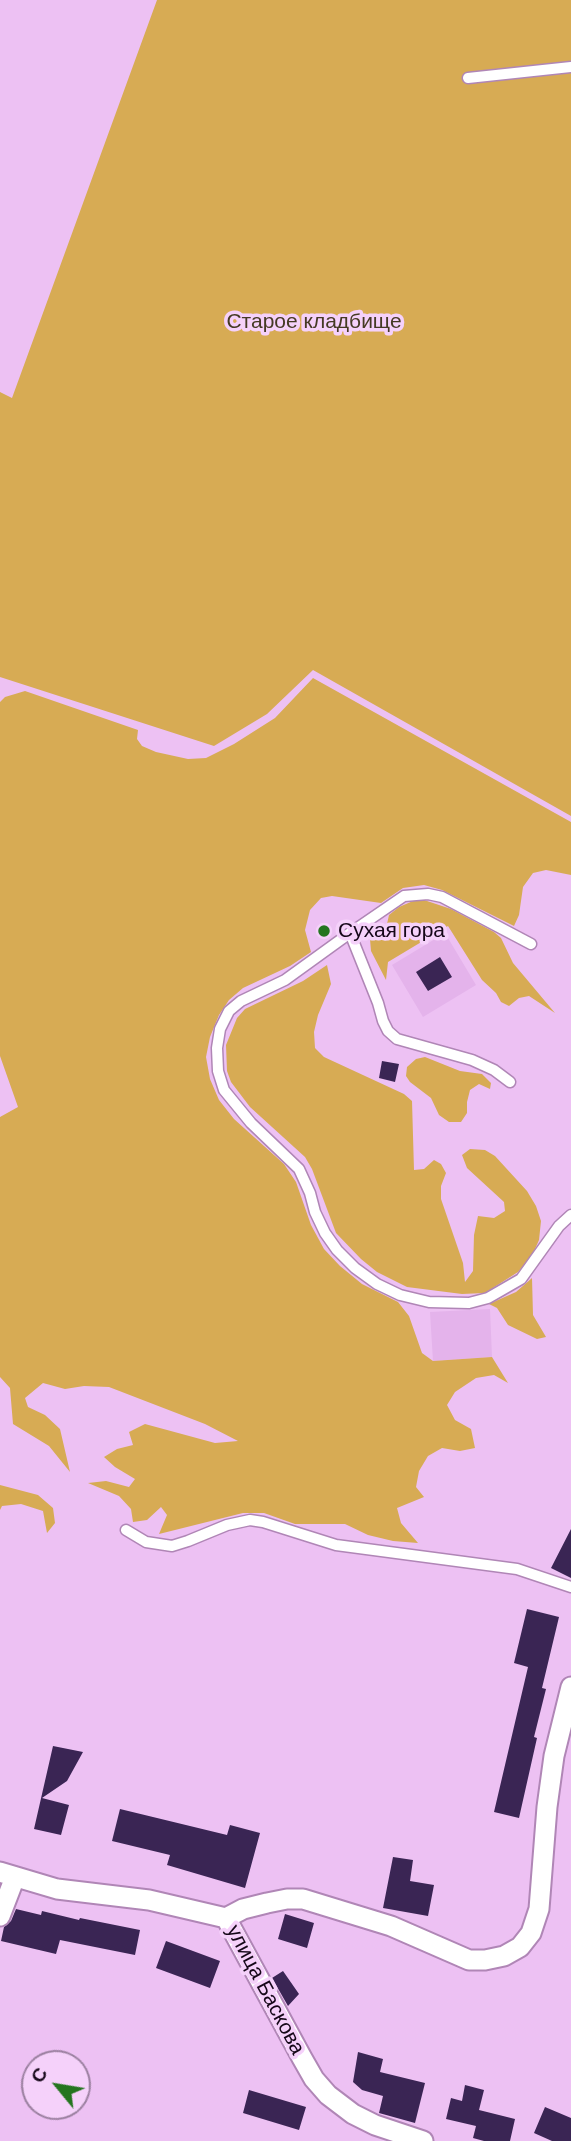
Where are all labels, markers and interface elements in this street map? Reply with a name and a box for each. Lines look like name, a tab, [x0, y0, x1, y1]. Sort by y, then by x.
park label: Старое кладбище	[226, 309, 402, 335]
place label: Сухая гора	[338, 918, 445, 944]
marker: Сухая гора	[316, 923, 332, 939]
street label: улица Баскова	[220, 1921, 310, 2059]
north arrow	[21, 2050, 91, 2120]
text: С	[27, 2064, 52, 2086]

